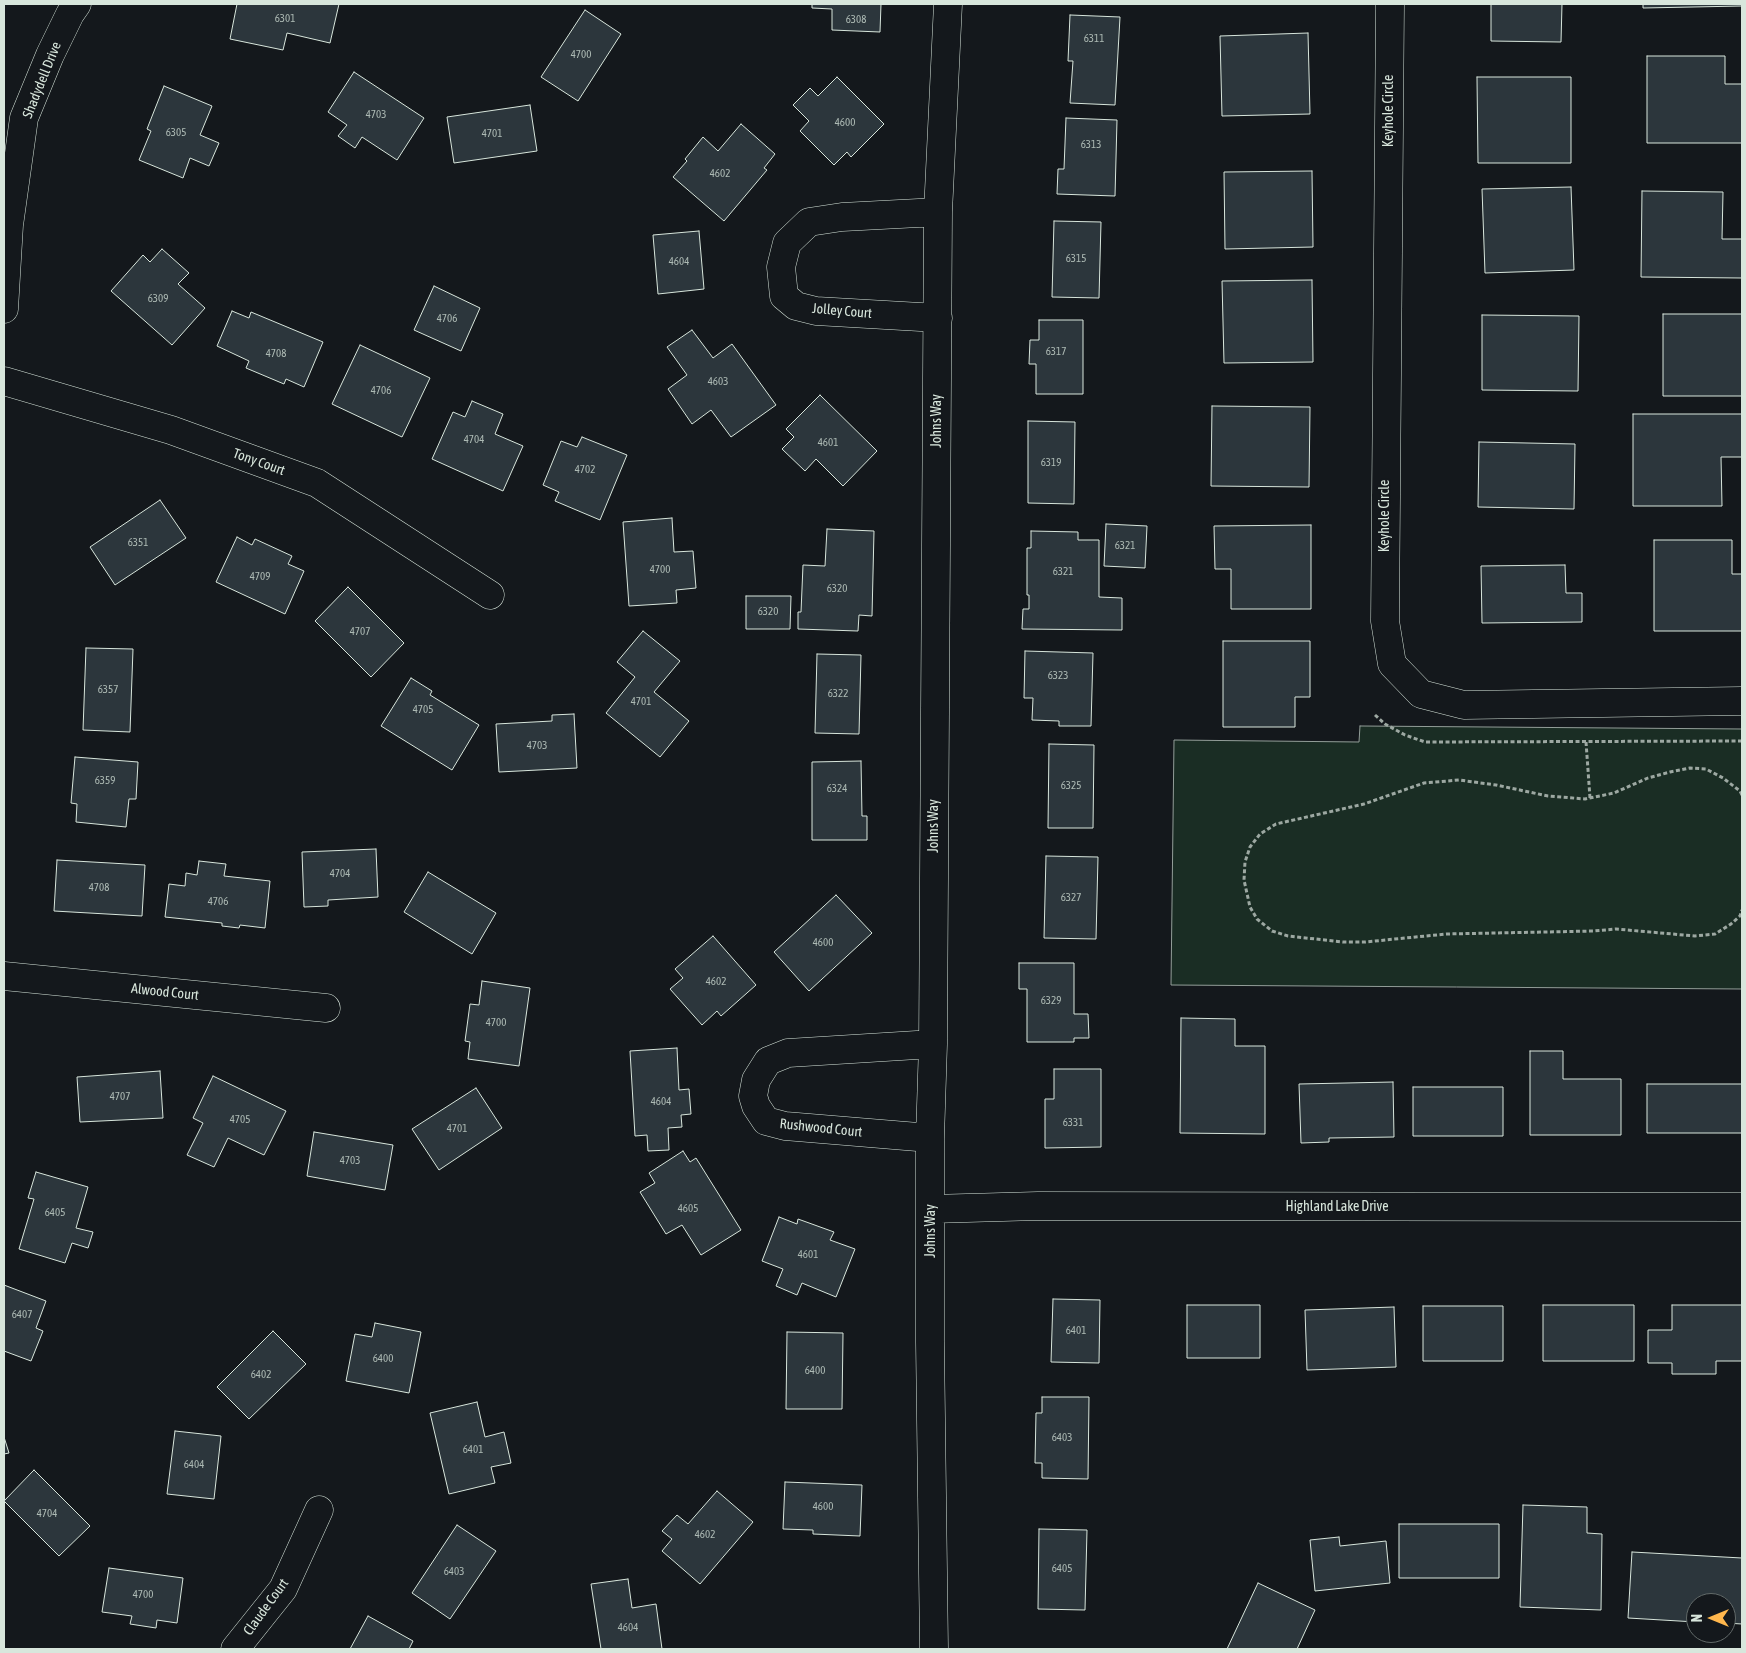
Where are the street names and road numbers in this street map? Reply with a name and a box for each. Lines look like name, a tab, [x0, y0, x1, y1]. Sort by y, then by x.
street label: Shadydell Drive	[19, 39, 65, 121]
street label: Keyhole Circle	[1381, 75, 1397, 147]
street label: Jolley Court	[811, 300, 873, 322]
street label: Johns Way	[929, 394, 945, 448]
street label: Tony Court	[231, 445, 287, 479]
street label: Keyhole Circle	[1377, 480, 1393, 552]
street label: Johns Way	[926, 799, 942, 853]
street label: Alwood Court	[130, 980, 200, 1004]
street label: Rushwood Court	[779, 1115, 863, 1141]
street label: Highland Lake Drive	[1286, 1199, 1388, 1215]
street label: Johns Way	[923, 1204, 939, 1258]
street label: Claude Court	[240, 1575, 292, 1639]

